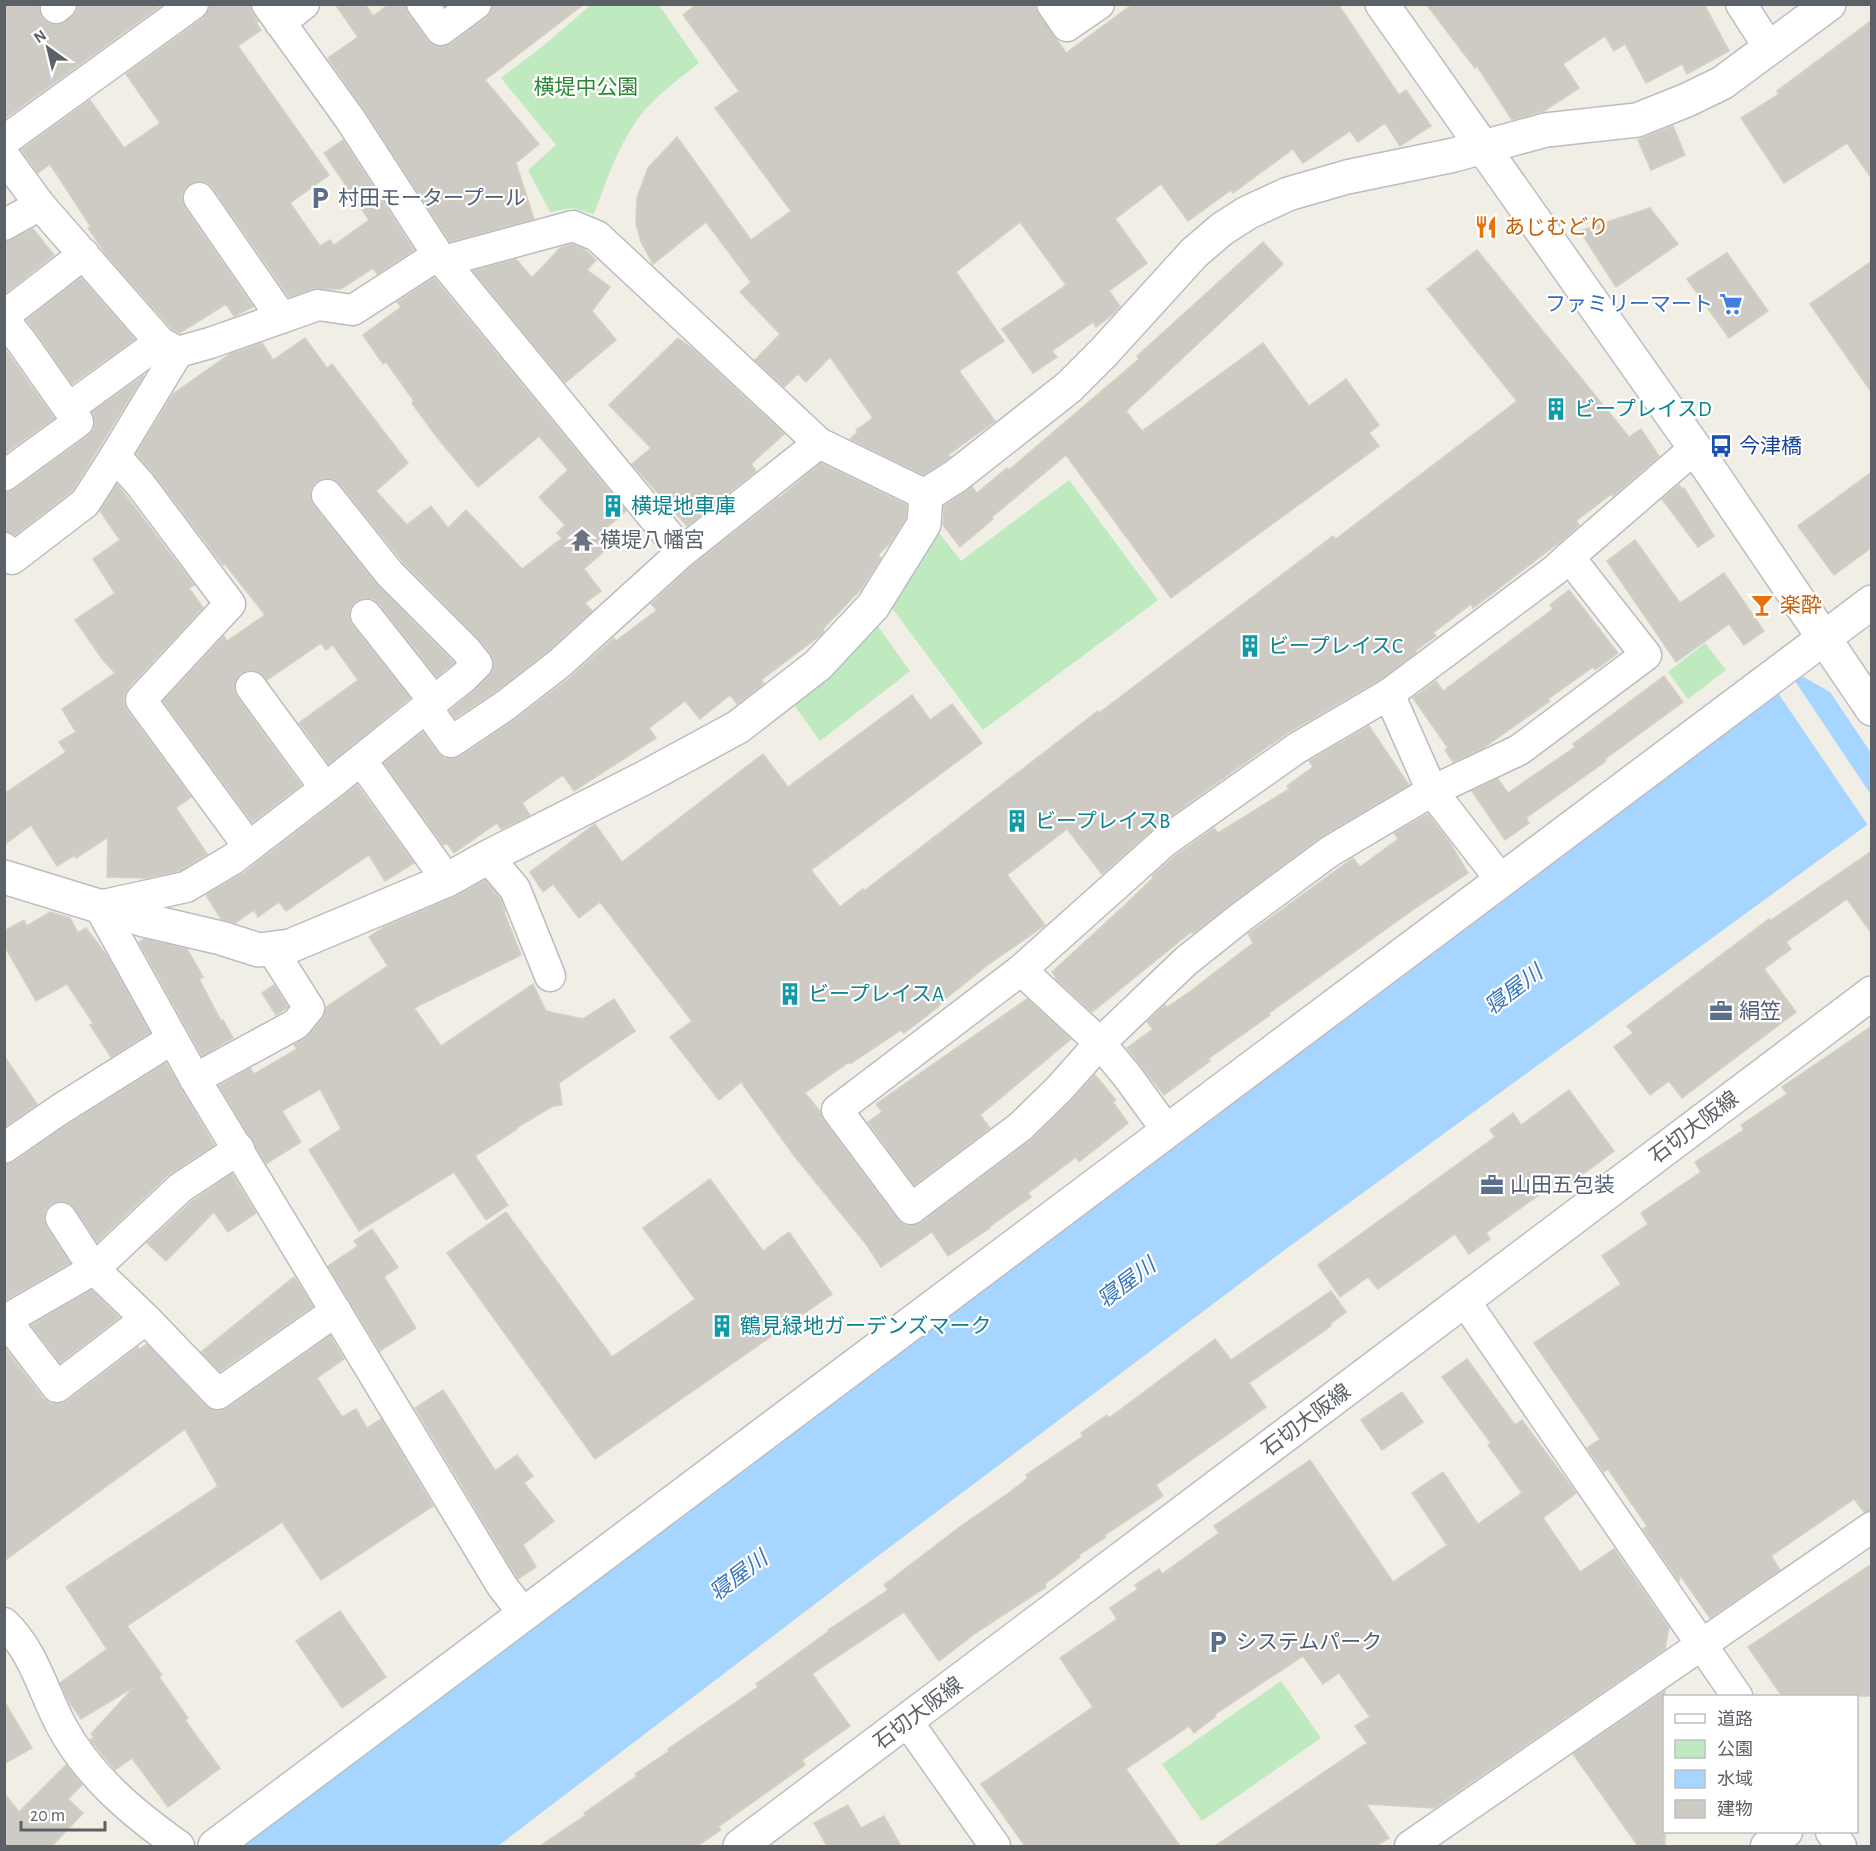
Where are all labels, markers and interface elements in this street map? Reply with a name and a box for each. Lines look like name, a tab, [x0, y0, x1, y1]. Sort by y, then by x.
north arrow	[18, 18, 78, 78]
text: N	[31, 27, 49, 46]
park label: 横堤中公園	[534, 76, 639, 98]
parking icon: 村田モータープール	[307, 185, 333, 211]
place label: 村田モータープール	[338, 187, 526, 209]
restaurant icon: あじむどり	[1473, 214, 1499, 240]
place label: あじむどり	[1504, 216, 1609, 238]
supermarket icon: ファミリーマート	[1718, 291, 1744, 317]
place label: ファミリーマート	[1545, 294, 1713, 315]
building icon: ビープレイスD	[1543, 396, 1569, 422]
place label: ビープレイスD	[1574, 398, 1712, 420]
bus stop icon: 今津橋	[1708, 433, 1734, 459]
place label: 今津橋	[1739, 435, 1802, 457]
building icon: 横堤地車庫	[600, 493, 626, 519]
place label: 横堤地車庫	[631, 495, 736, 517]
temple icon: 横堤八幡宮	[569, 527, 595, 553]
place label: 横堤八幡宮	[600, 529, 705, 551]
bar icon: 楽酔	[1749, 592, 1775, 618]
place label: 楽酔	[1780, 594, 1822, 616]
building icon: ビープレイスC	[1237, 633, 1263, 659]
place label: ビープレイスC	[1268, 635, 1403, 657]
building icon: ビープレイスB	[1004, 808, 1030, 834]
place label: ビープレイスB	[1035, 810, 1170, 832]
water label: 寝屋川	[1480, 959, 1548, 1018]
building icon: ビープレイスA	[777, 981, 803, 1007]
place label: ビープレイスA	[808, 983, 944, 1005]
office icon: 絹笠	[1708, 998, 1734, 1024]
place label: 絹笠	[1739, 1000, 1781, 1022]
street label: 石切大阪線	[1645, 1087, 1743, 1167]
office icon: 山田五包装	[1479, 1172, 1505, 1198]
place label: 山田五包装	[1510, 1174, 1615, 1196]
water label: 寝屋川	[1093, 1252, 1161, 1311]
building icon: 鶴見緑地ガーデンズマーク	[709, 1313, 735, 1339]
place label: 鶴見緑地ガーデンズマーク	[740, 1314, 992, 1337]
street label: 石切大阪線	[1257, 1380, 1355, 1460]
water label: 寝屋川	[705, 1545, 773, 1604]
parking icon: システムパーク	[1205, 1629, 1231, 1655]
place label: システムパーク	[1236, 1631, 1382, 1653]
street label: 石切大阪線	[869, 1673, 967, 1753]
legend	[1663, 1695, 1858, 1833]
text: 道路	[1717, 1709, 1753, 1729]
text: 公園	[1717, 1740, 1753, 1759]
text: 水域	[1717, 1770, 1753, 1789]
scale bar	[21, 1794, 105, 1832]
text: 建物	[1717, 1799, 1753, 1819]
text: 20 m	[30, 1807, 65, 1825]

